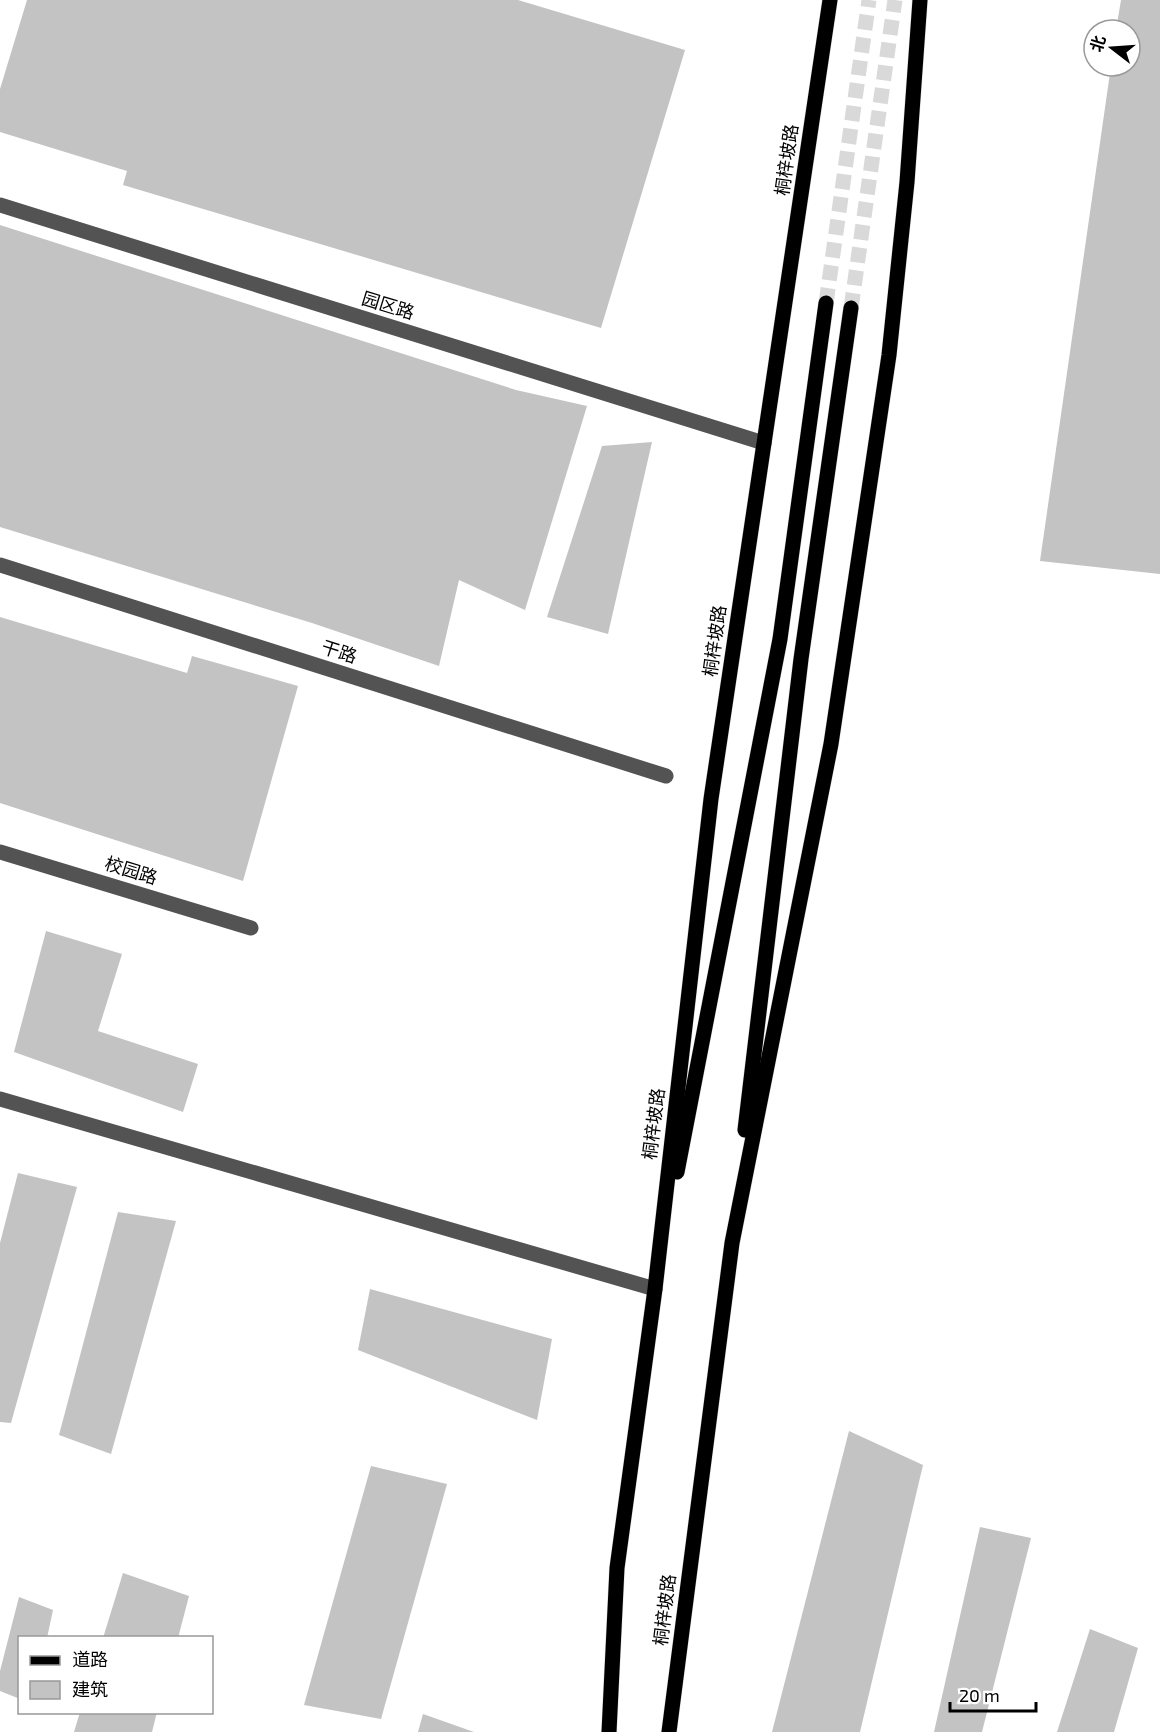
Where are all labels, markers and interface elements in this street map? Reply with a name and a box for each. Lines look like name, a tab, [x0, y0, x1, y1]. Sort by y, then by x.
north arrow	[1082, 18, 1142, 78]
text: 北	[1086, 33, 1109, 54]
street label: 桐梓坡路	[770, 123, 802, 197]
street label: 园区路	[359, 287, 417, 323]
street label: 桐梓坡路	[698, 604, 730, 678]
street label: 干路	[319, 635, 360, 667]
street label: 校园路	[102, 852, 160, 888]
street label: 桐梓坡路	[638, 1087, 668, 1161]
street label: 桐梓坡路	[649, 1573, 679, 1647]
legend	[18, 1636, 213, 1714]
text: 道路	[72, 1648, 108, 1670]
scale bar	[950, 1675, 1036, 1713]
text: 建筑	[72, 1678, 108, 1700]
text: 20 m	[959, 1684, 1000, 1706]

